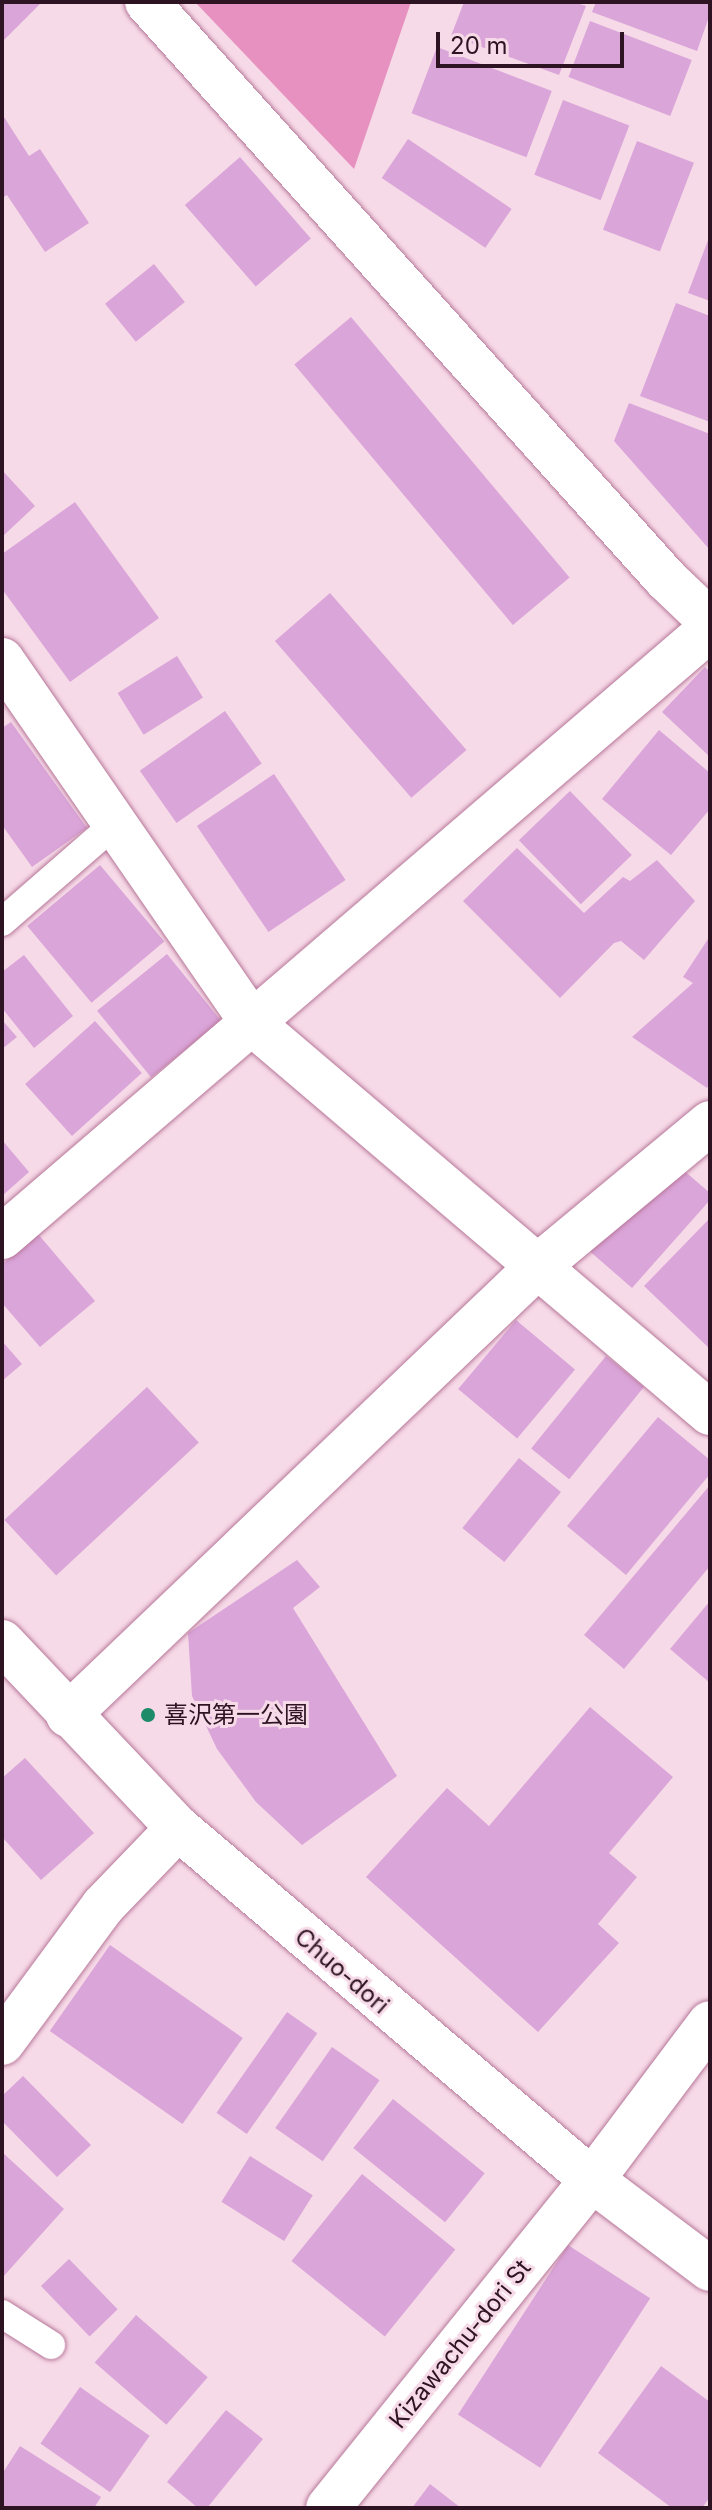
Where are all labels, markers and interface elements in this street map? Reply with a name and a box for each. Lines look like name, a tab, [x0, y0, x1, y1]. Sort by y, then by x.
scale bar	[440, 16, 628, 66]
text: 20 m	[450, 31, 508, 60]
place label: 喜沢第一公園	[164, 1701, 308, 1729]
marker: 喜沢第一公園	[139, 1706, 157, 1724]
street label: Chuo-dori	[289, 1922, 395, 2020]
street label: Kizawachu-dori St	[383, 2254, 537, 2434]

